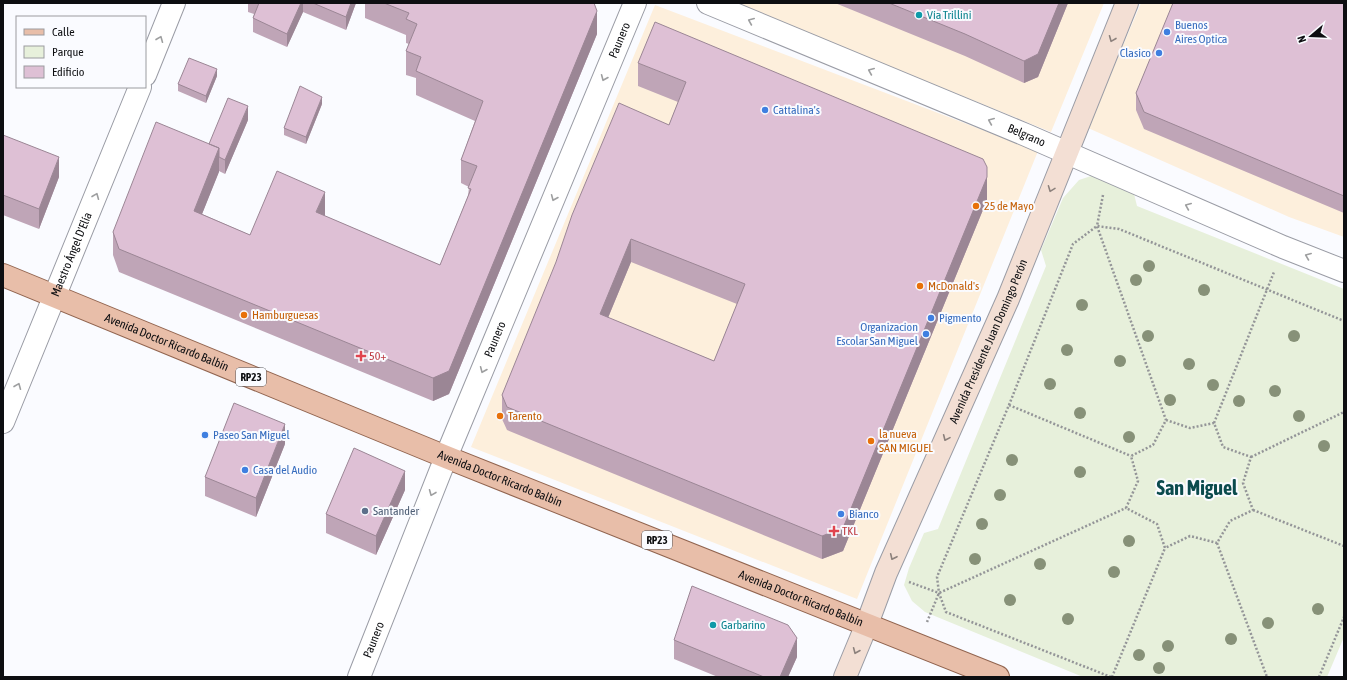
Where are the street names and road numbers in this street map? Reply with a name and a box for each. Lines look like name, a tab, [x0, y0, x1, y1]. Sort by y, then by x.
street label: Paunero	[606, 20, 633, 60]
street label: Belgrano	[1006, 121, 1048, 150]
street label: Maestro Ángel D'Elía	[48, 210, 95, 299]
street label: Avenida Presidente Juan Domingo Perón	[946, 257, 1030, 426]
street label: Avenida Doctor Ricardo Balbín	[103, 311, 231, 374]
street label: Paunero	[481, 319, 509, 359]
road number: RP23	[236, 368, 266, 386]
street label: Avenida Doctor Ricardo Balbín	[436, 447, 564, 510]
road number: RP23	[642, 531, 672, 549]
street label: Avenida Doctor Ricardo Balbín	[737, 567, 865, 630]
street label: Paunero	[360, 619, 387, 660]

